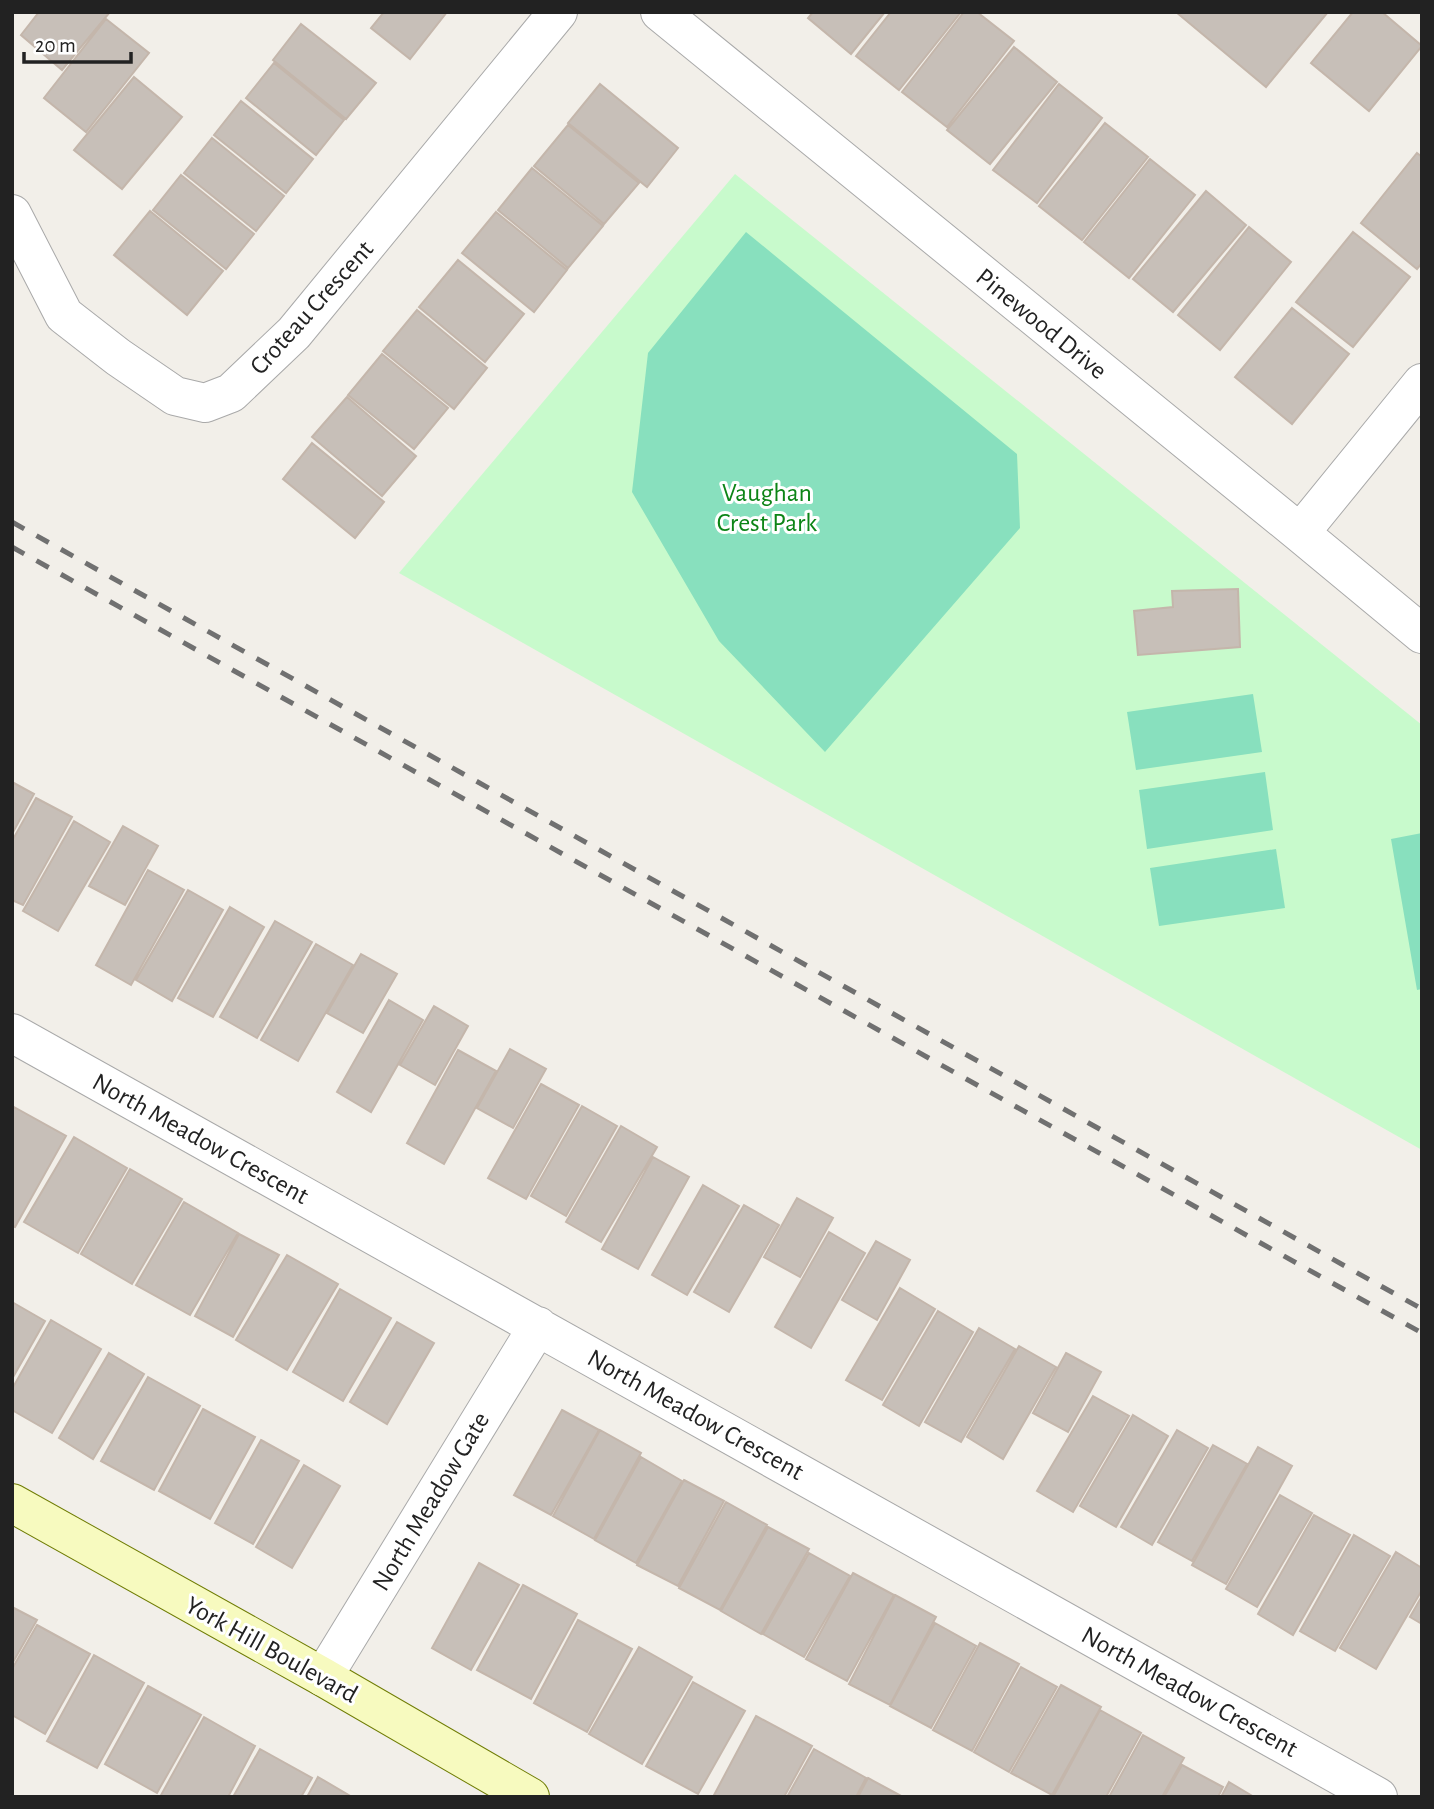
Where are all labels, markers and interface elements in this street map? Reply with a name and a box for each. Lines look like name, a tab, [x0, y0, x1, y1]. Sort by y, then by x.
scale bar	[24, 21, 131, 65]
text: 20 m	[35, 35, 76, 56]
street label: Croteau Crescent	[245, 236, 378, 380]
street label: Pinewood Drive	[971, 263, 1112, 384]
park label: Vaughan Crest Park	[717, 480, 817, 536]
street label: North Meadow Crescent	[88, 1069, 313, 1209]
street label: North Meadow Crescent	[583, 1345, 808, 1485]
street label: North Meadow Gate	[367, 1408, 494, 1595]
street label: York Hill Boulevard	[181, 1592, 362, 1708]
street label: North Meadow Crescent	[1077, 1622, 1302, 1762]

